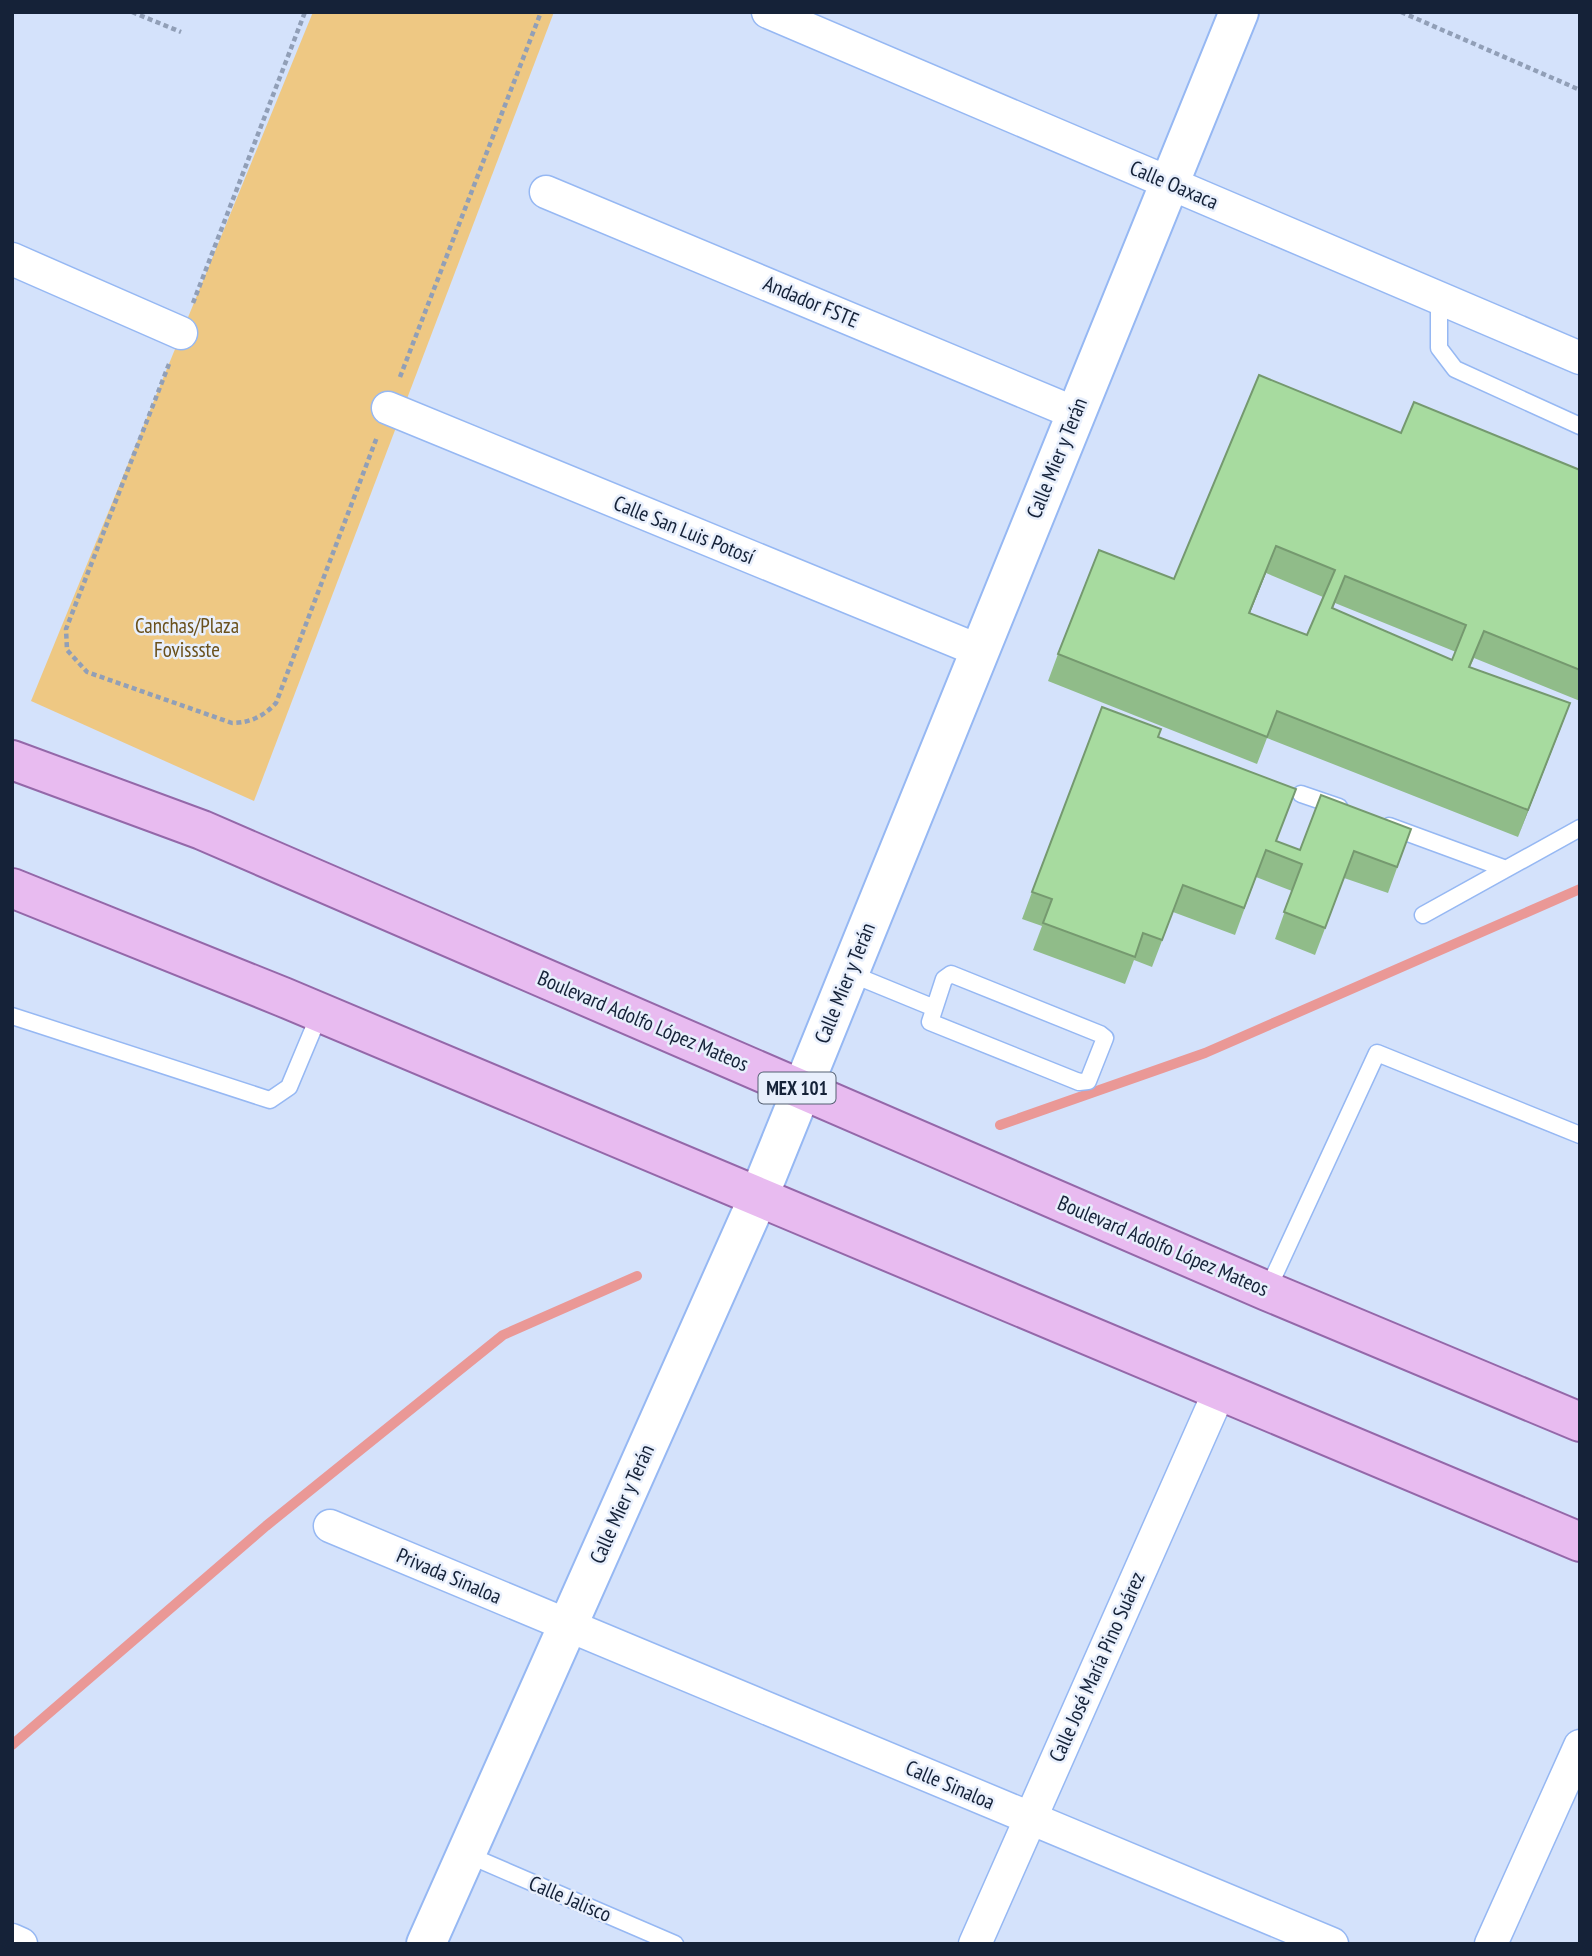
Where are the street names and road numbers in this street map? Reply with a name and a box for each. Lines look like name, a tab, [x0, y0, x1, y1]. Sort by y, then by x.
street label: Calle Oaxaca	[1126, 154, 1223, 215]
street label: Andador FSTE	[759, 269, 863, 334]
street label: Calle Mier y Terán	[1020, 393, 1093, 522]
street label: Calle San Luis Potosí	[610, 489, 759, 570]
street label: Calle Mier y Terán	[808, 918, 881, 1047]
street label: Boulevard Adolfo López Mateos	[534, 964, 753, 1077]
road number: MEX 101	[758, 1072, 836, 1104]
street label: Boulevard Adolfo López Mateos	[1054, 1189, 1273, 1302]
street label: Calle Mier y Terán	[583, 1440, 660, 1568]
street label: Privada Sinaloa	[393, 1541, 506, 1610]
street label: Calle José María Pino Suárez	[1043, 1568, 1151, 1766]
street label: Calle Sinaloa	[902, 1754, 999, 1815]
street label: Calle Jalisco	[525, 1869, 615, 1928]

